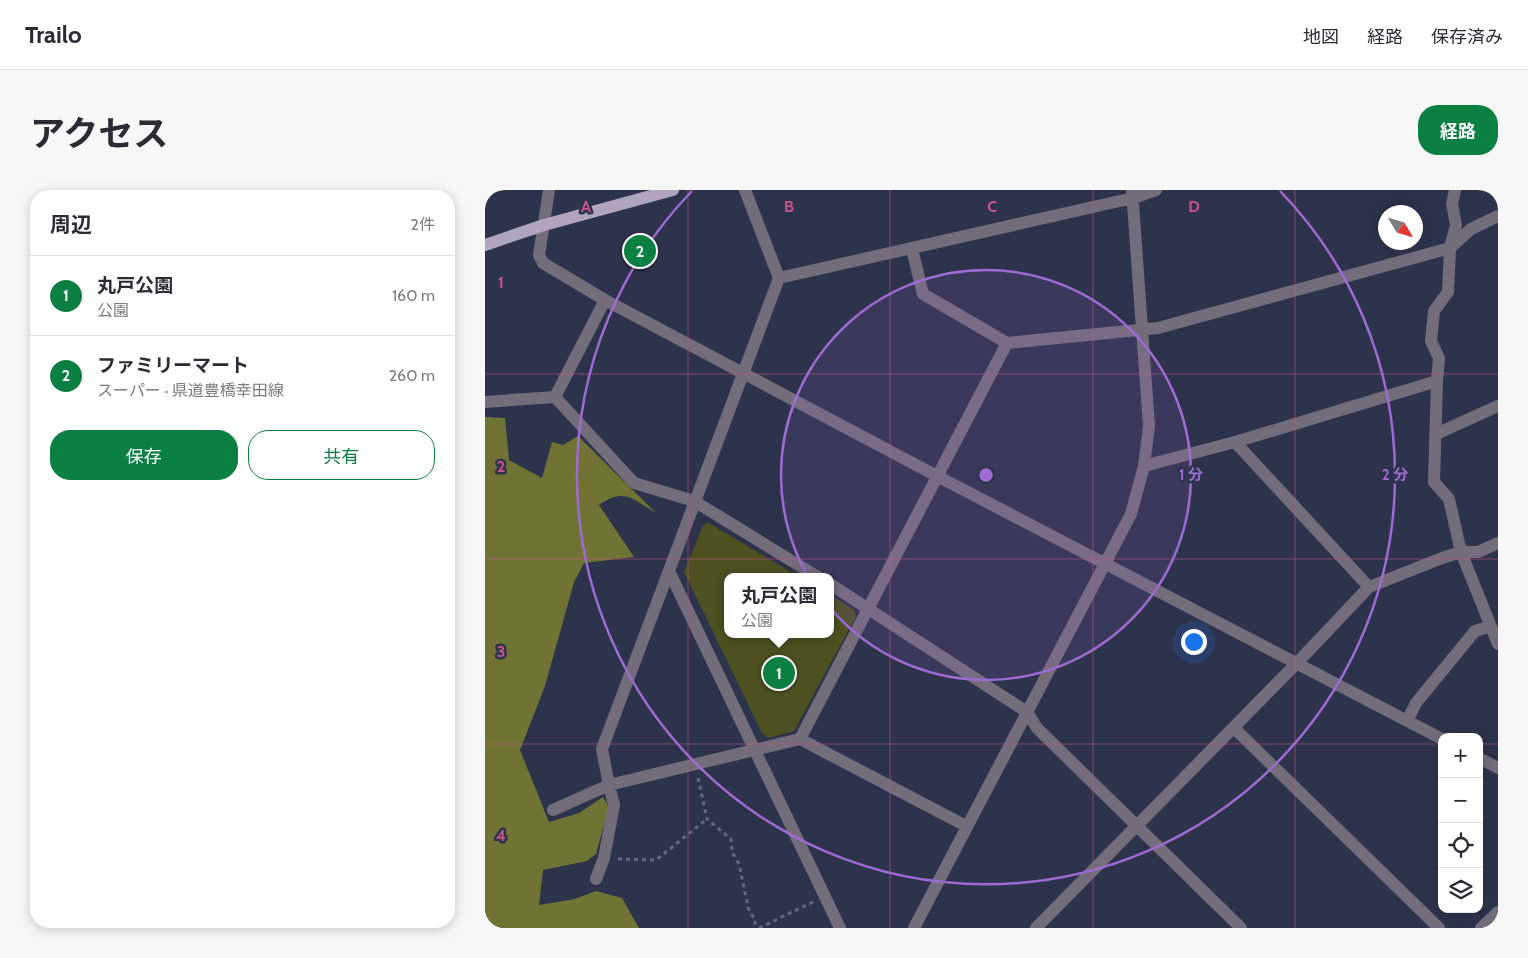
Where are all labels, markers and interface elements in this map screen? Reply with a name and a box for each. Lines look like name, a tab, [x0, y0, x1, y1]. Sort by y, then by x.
text: Trailo	[25, 20, 82, 49]
text: 地図	[1303, 26, 1339, 48]
text: 経路	[1367, 26, 1403, 48]
text: 保存済み	[1431, 26, 1503, 48]
button: 経路	[1418, 105, 1498, 155]
text: アクセス	[30, 112, 168, 155]
text: A	[581, 197, 591, 216]
text: B	[784, 197, 794, 216]
text: C	[987, 197, 997, 216]
text: D	[1188, 197, 1200, 216]
north arrow	[1378, 205, 1423, 250]
text: 周辺	[50, 212, 92, 237]
text: 2件	[411, 215, 435, 234]
pin: 2	[624, 232, 656, 270]
text: 1	[498, 273, 504, 292]
text: 丸戸公園	[97, 274, 173, 297]
text: 1	[63, 286, 69, 305]
text: 160 m	[392, 286, 435, 305]
text: 公園	[97, 301, 129, 320]
text: ファミリーマート	[97, 354, 249, 377]
text: 2	[62, 366, 70, 385]
text: 260 m	[389, 366, 435, 385]
text: スーパー · 県道豊橋幸田線	[97, 381, 284, 400]
button: 保存	[50, 430, 238, 480]
button: 共有	[248, 430, 435, 480]
text: 2	[497, 457, 505, 476]
centre of rings	[977, 466, 995, 484]
text: 1 分	[1179, 466, 1203, 484]
text: 2 分	[1382, 466, 1408, 484]
popup	[724, 573, 834, 638]
text: 丸戸公園	[741, 584, 817, 607]
text: 公園	[741, 611, 773, 630]
your location	[1181, 629, 1207, 655]
text: 3	[497, 642, 505, 661]
pin: 1	[763, 654, 795, 692]
map controls	[1438, 733, 1483, 913]
button: +	[1438, 733, 1483, 778]
button: −	[1438, 778, 1483, 823]
button: locate	[1438, 823, 1483, 868]
text: 4	[496, 826, 506, 845]
button: layers	[1438, 868, 1483, 913]

